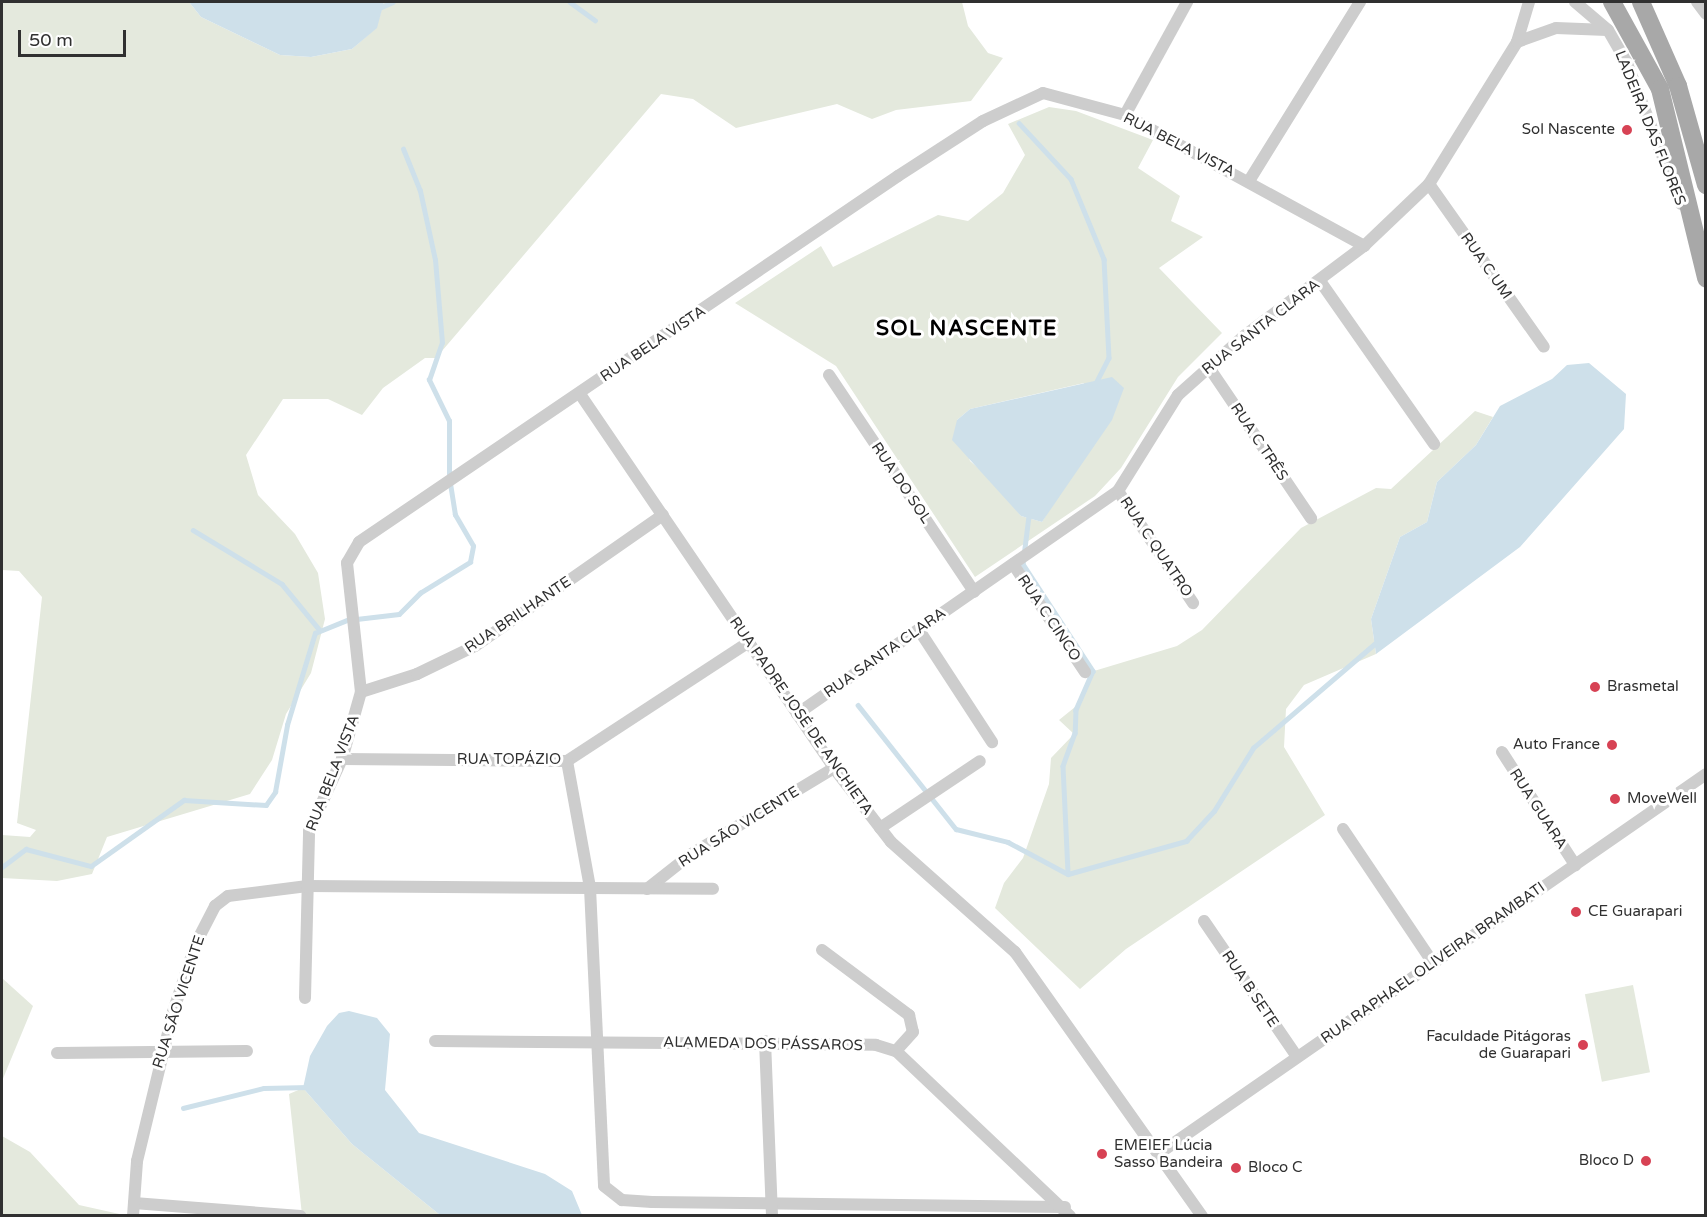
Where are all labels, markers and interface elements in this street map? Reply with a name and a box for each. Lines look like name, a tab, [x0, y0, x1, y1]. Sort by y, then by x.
scale bar	[21, 18, 129, 56]
text: 50 m	[29, 29, 73, 51]
street label: LADEIRA DAS FLORES	[1611, 48, 1689, 208]
street label: RUA BELA VISTA	[1120, 109, 1238, 181]
place label: Sol Nascente	[1522, 121, 1615, 139]
marker: Sol Nascente	[1620, 123, 1634, 137]
street label: RUA C UM	[1457, 229, 1515, 303]
street label: RUA SANTA CLARA	[1199, 275, 1323, 379]
street label: RUA BELA VISTA	[597, 302, 709, 386]
district label: SOL NASCENTE	[876, 316, 1058, 342]
street label: RUA C TRÊS	[1226, 400, 1292, 484]
street label: RUA DO SOL	[867, 439, 935, 527]
street label: RUA C QUATRO	[1116, 494, 1196, 600]
street label: RUA C CINCO	[1014, 571, 1084, 665]
street label: RUA BRILHANTE	[462, 573, 574, 657]
street label: RUA SANTA CLARA	[821, 604, 949, 702]
street label: RUA PADRE JOSÉ DE ANCHIETA	[725, 613, 877, 819]
place label: Brasmetal	[1607, 678, 1679, 696]
marker: Brasmetal	[1588, 680, 1602, 694]
street label: RUA BELA VISTA	[303, 712, 363, 834]
place label: Auto France	[1513, 736, 1600, 754]
marker: Auto France	[1605, 738, 1619, 752]
street label: RUA TOPÁZIO	[457, 751, 561, 769]
street label: RUA GUARA	[1505, 765, 1571, 853]
street label: RUA SÃO VICENTE	[675, 783, 803, 871]
place label: MoveWell	[1627, 790, 1697, 808]
marker: MoveWell	[1608, 792, 1622, 806]
street label: RUA RAPHAEL OLIVEIRA BRAMBATI	[1318, 878, 1548, 1048]
place label: CE Guarapari	[1588, 903, 1682, 921]
marker: CE Guarapari	[1569, 905, 1583, 919]
street label: RUA SÃO VICENTE	[149, 933, 209, 1071]
street label: RUA B SETE	[1218, 947, 1282, 1031]
place label: Faculdade Pitágoras de Guarapari	[1426, 1027, 1571, 1062]
street label: ALAMEDA DOS PÁSSAROS	[663, 1033, 863, 1055]
marker: Faculdade Pitágoras de Guarapari	[1576, 1038, 1590, 1052]
place label: EMEIEF Lúcia Sasso Bandeira	[1114, 1136, 1223, 1171]
marker: EMEIEF Lúcia Sasso Bandeira	[1095, 1147, 1109, 1161]
place label: Bloco D	[1579, 1152, 1634, 1170]
marker: Bloco D	[1639, 1154, 1653, 1168]
place label: Bloco C	[1248, 1159, 1303, 1177]
marker: Bloco C	[1229, 1161, 1243, 1175]

